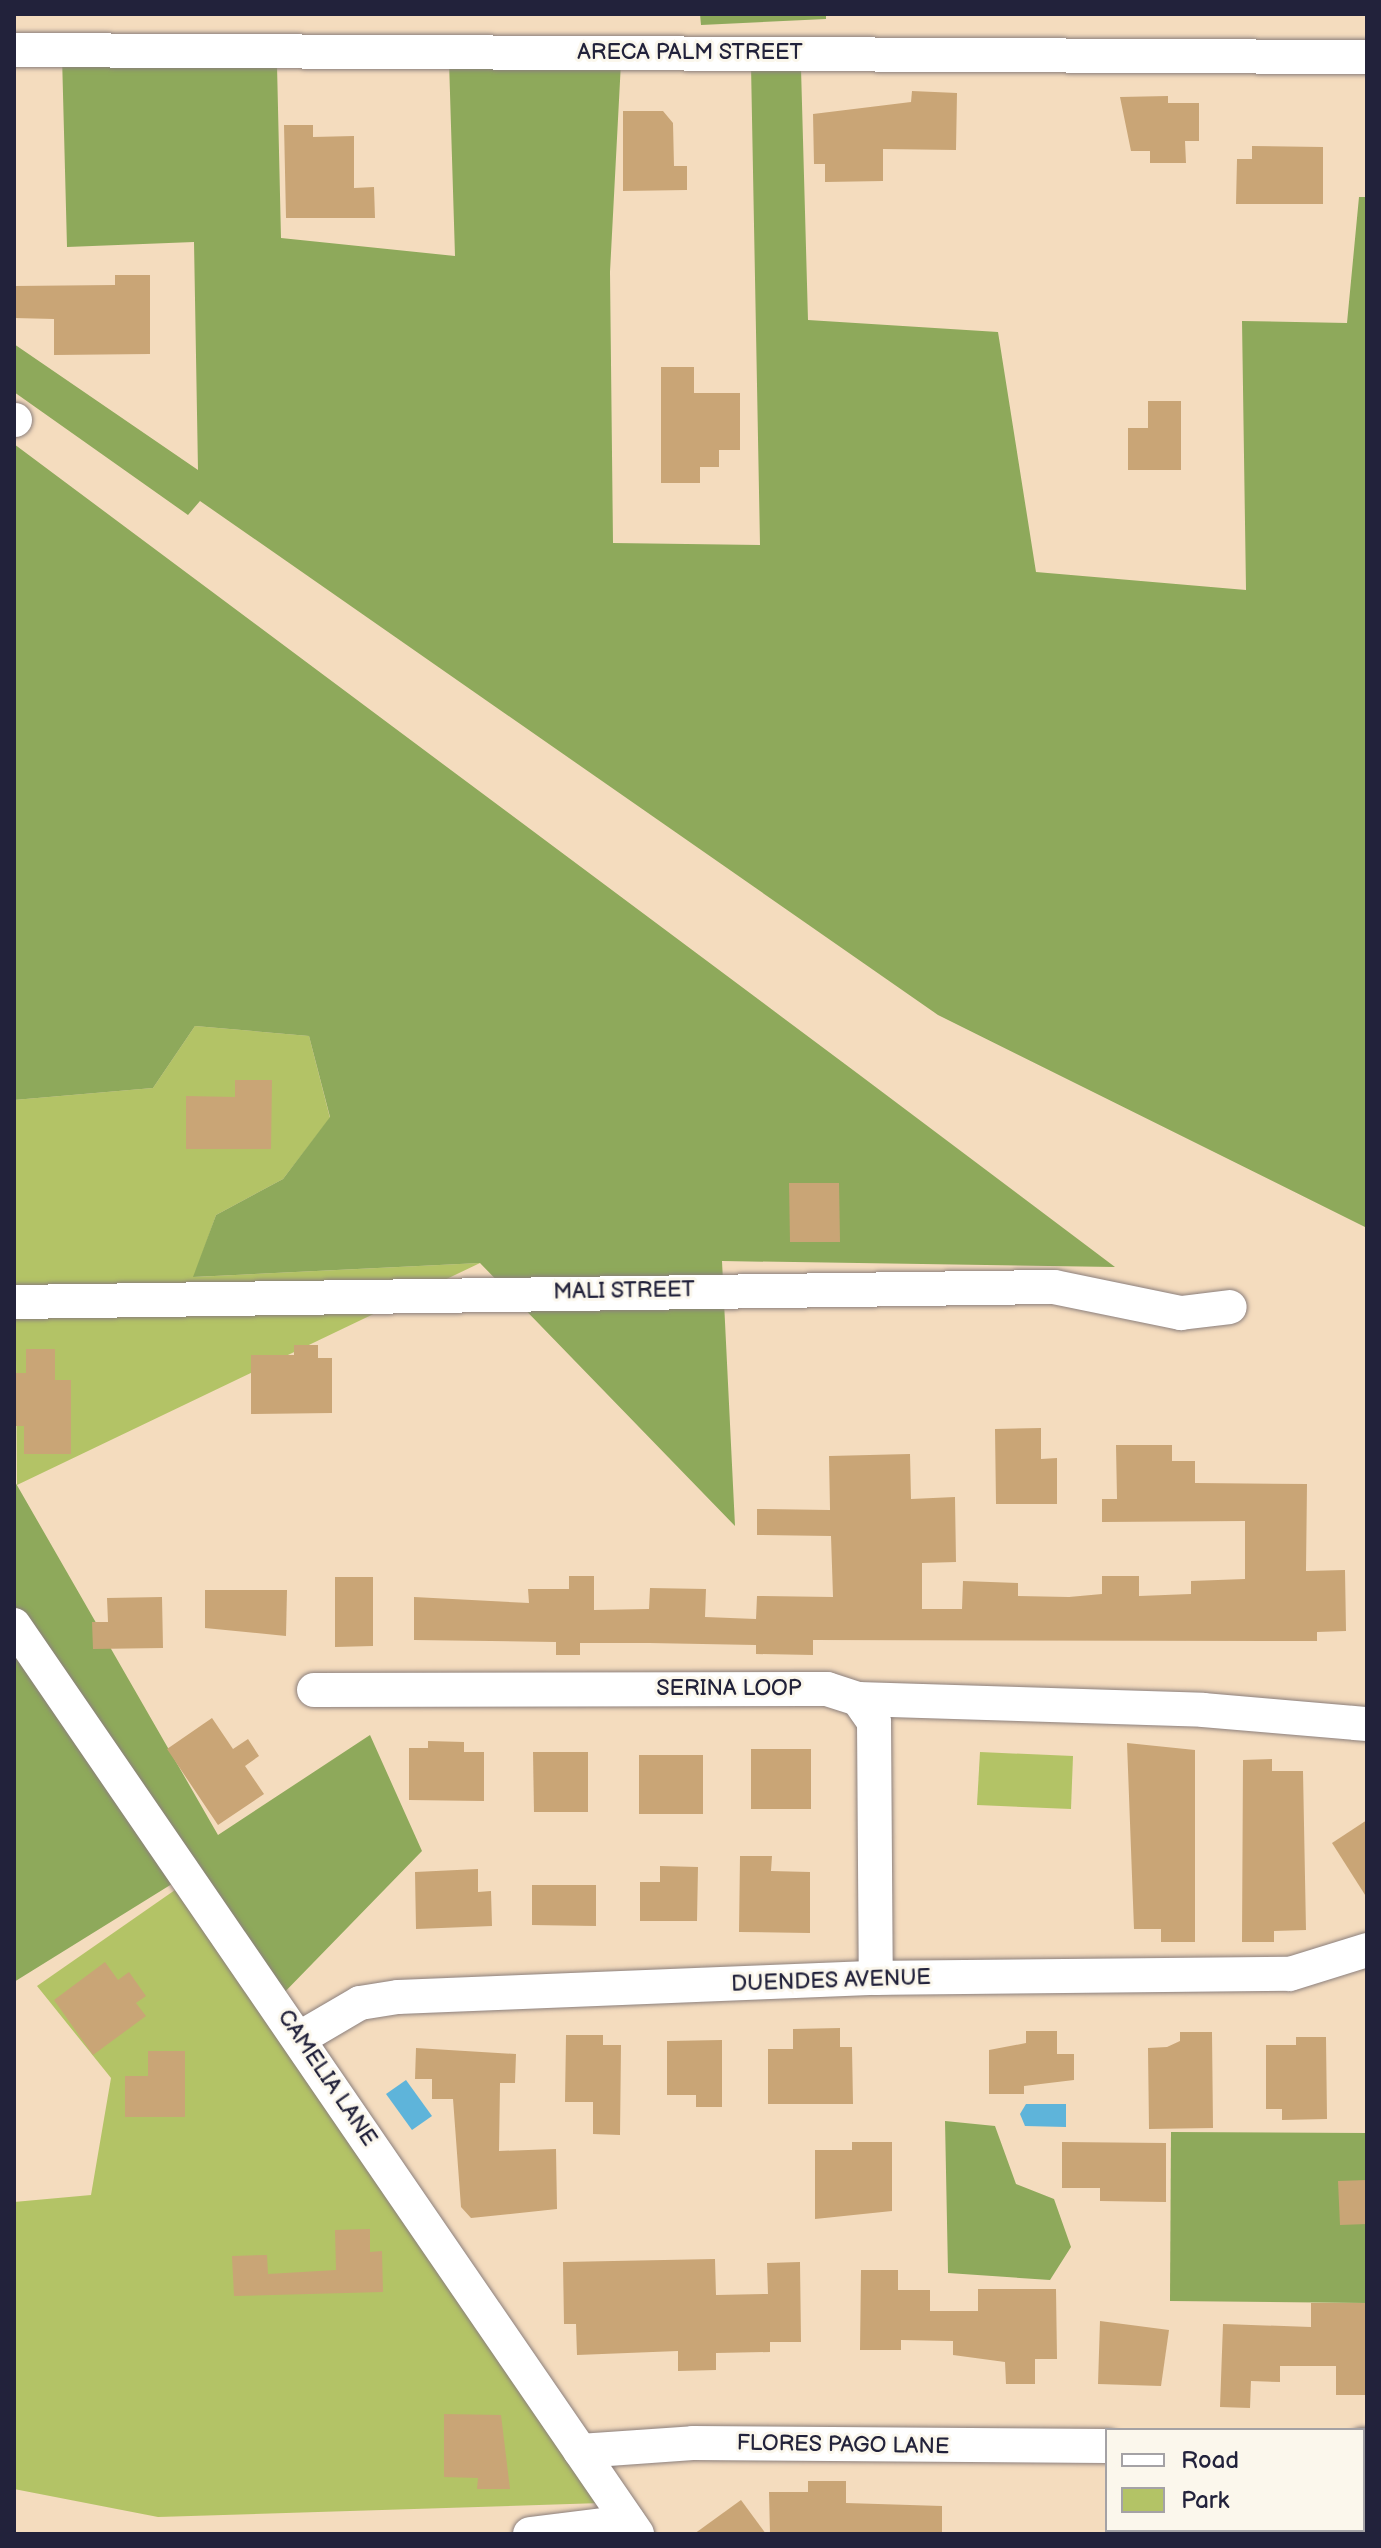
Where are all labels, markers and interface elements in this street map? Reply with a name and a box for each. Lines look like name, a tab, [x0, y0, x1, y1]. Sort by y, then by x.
street label: ARECA PALM STREET	[577, 40, 803, 66]
street label: MALI STREET	[553, 1277, 695, 1305]
street label: SERINA LOOP	[656, 1676, 802, 1702]
street label: DUENDES AVENUE	[731, 1964, 931, 1998]
street label: CAMELIA LANE	[272, 2005, 382, 2151]
legend	[1105, 2428, 1365, 2532]
street label: FLORES PAGO LANE	[736, 2430, 950, 2460]
text: Road	[1181, 2446, 1239, 2475]
text: Park	[1181, 2486, 1229, 2515]

